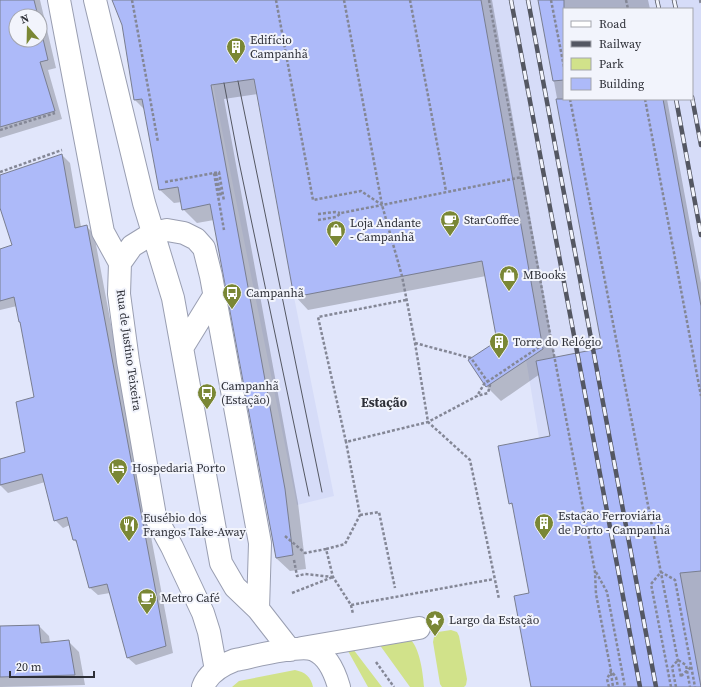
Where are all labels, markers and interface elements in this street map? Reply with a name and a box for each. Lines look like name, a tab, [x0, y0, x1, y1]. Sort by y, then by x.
north arrow	[8, 8, 48, 48]
legend	[563, 8, 693, 100]
text: N	[18, 11, 31, 27]
text: Road	[599, 16, 626, 32]
place label: Edifício Campanhã	[250, 32, 309, 62]
building icon: Edifício Campanhã	[225, 36, 247, 64]
text: Railway	[599, 36, 642, 52]
text: Park	[599, 56, 624, 72]
text: Building	[599, 76, 644, 92]
cafe icon: StarCoffee	[439, 209, 461, 237]
place label: StarCoffee	[464, 212, 519, 228]
place label: Loja Andante - Campanhã	[350, 215, 421, 245]
shop icon: Loja Andante - Campanhã	[325, 219, 347, 247]
shop icon: MBooks	[498, 264, 520, 292]
place label: MBooks	[523, 267, 566, 283]
bus stop icon: Campanhã	[221, 282, 243, 310]
place label: Campanhã	[246, 285, 305, 301]
street label: Rua de Justino Teixeira	[113, 288, 146, 413]
building icon: Torre do Relógio	[488, 331, 510, 359]
place label: Torre do Relógio	[513, 334, 602, 350]
place label: Campanhã (Estação)	[221, 378, 280, 408]
bus stop icon: Campanhã (Estação)	[196, 382, 218, 410]
district label: Estação	[361, 394, 407, 411]
hotel icon: Hospedaria Porto	[107, 457, 129, 485]
place label: Hospedaria Porto	[132, 460, 226, 476]
place label: Estação Ferroviária de Porto - Campanhã	[558, 508, 671, 538]
place label: Eusébio dos Frangos Take-Away	[143, 510, 246, 540]
building icon: Estação Ferroviária de Porto - Campanhã	[533, 512, 555, 540]
restaurant icon: Eusébio dos Frangos Take-Away	[118, 514, 140, 542]
cafe icon: Metro Café	[136, 587, 158, 615]
place label: Metro Café	[161, 590, 220, 606]
place icon: Largo da Estação	[424, 609, 446, 637]
place label: Largo da Estação	[449, 612, 540, 628]
scale bar	[10, 653, 94, 679]
text: 20 m	[16, 659, 42, 675]

